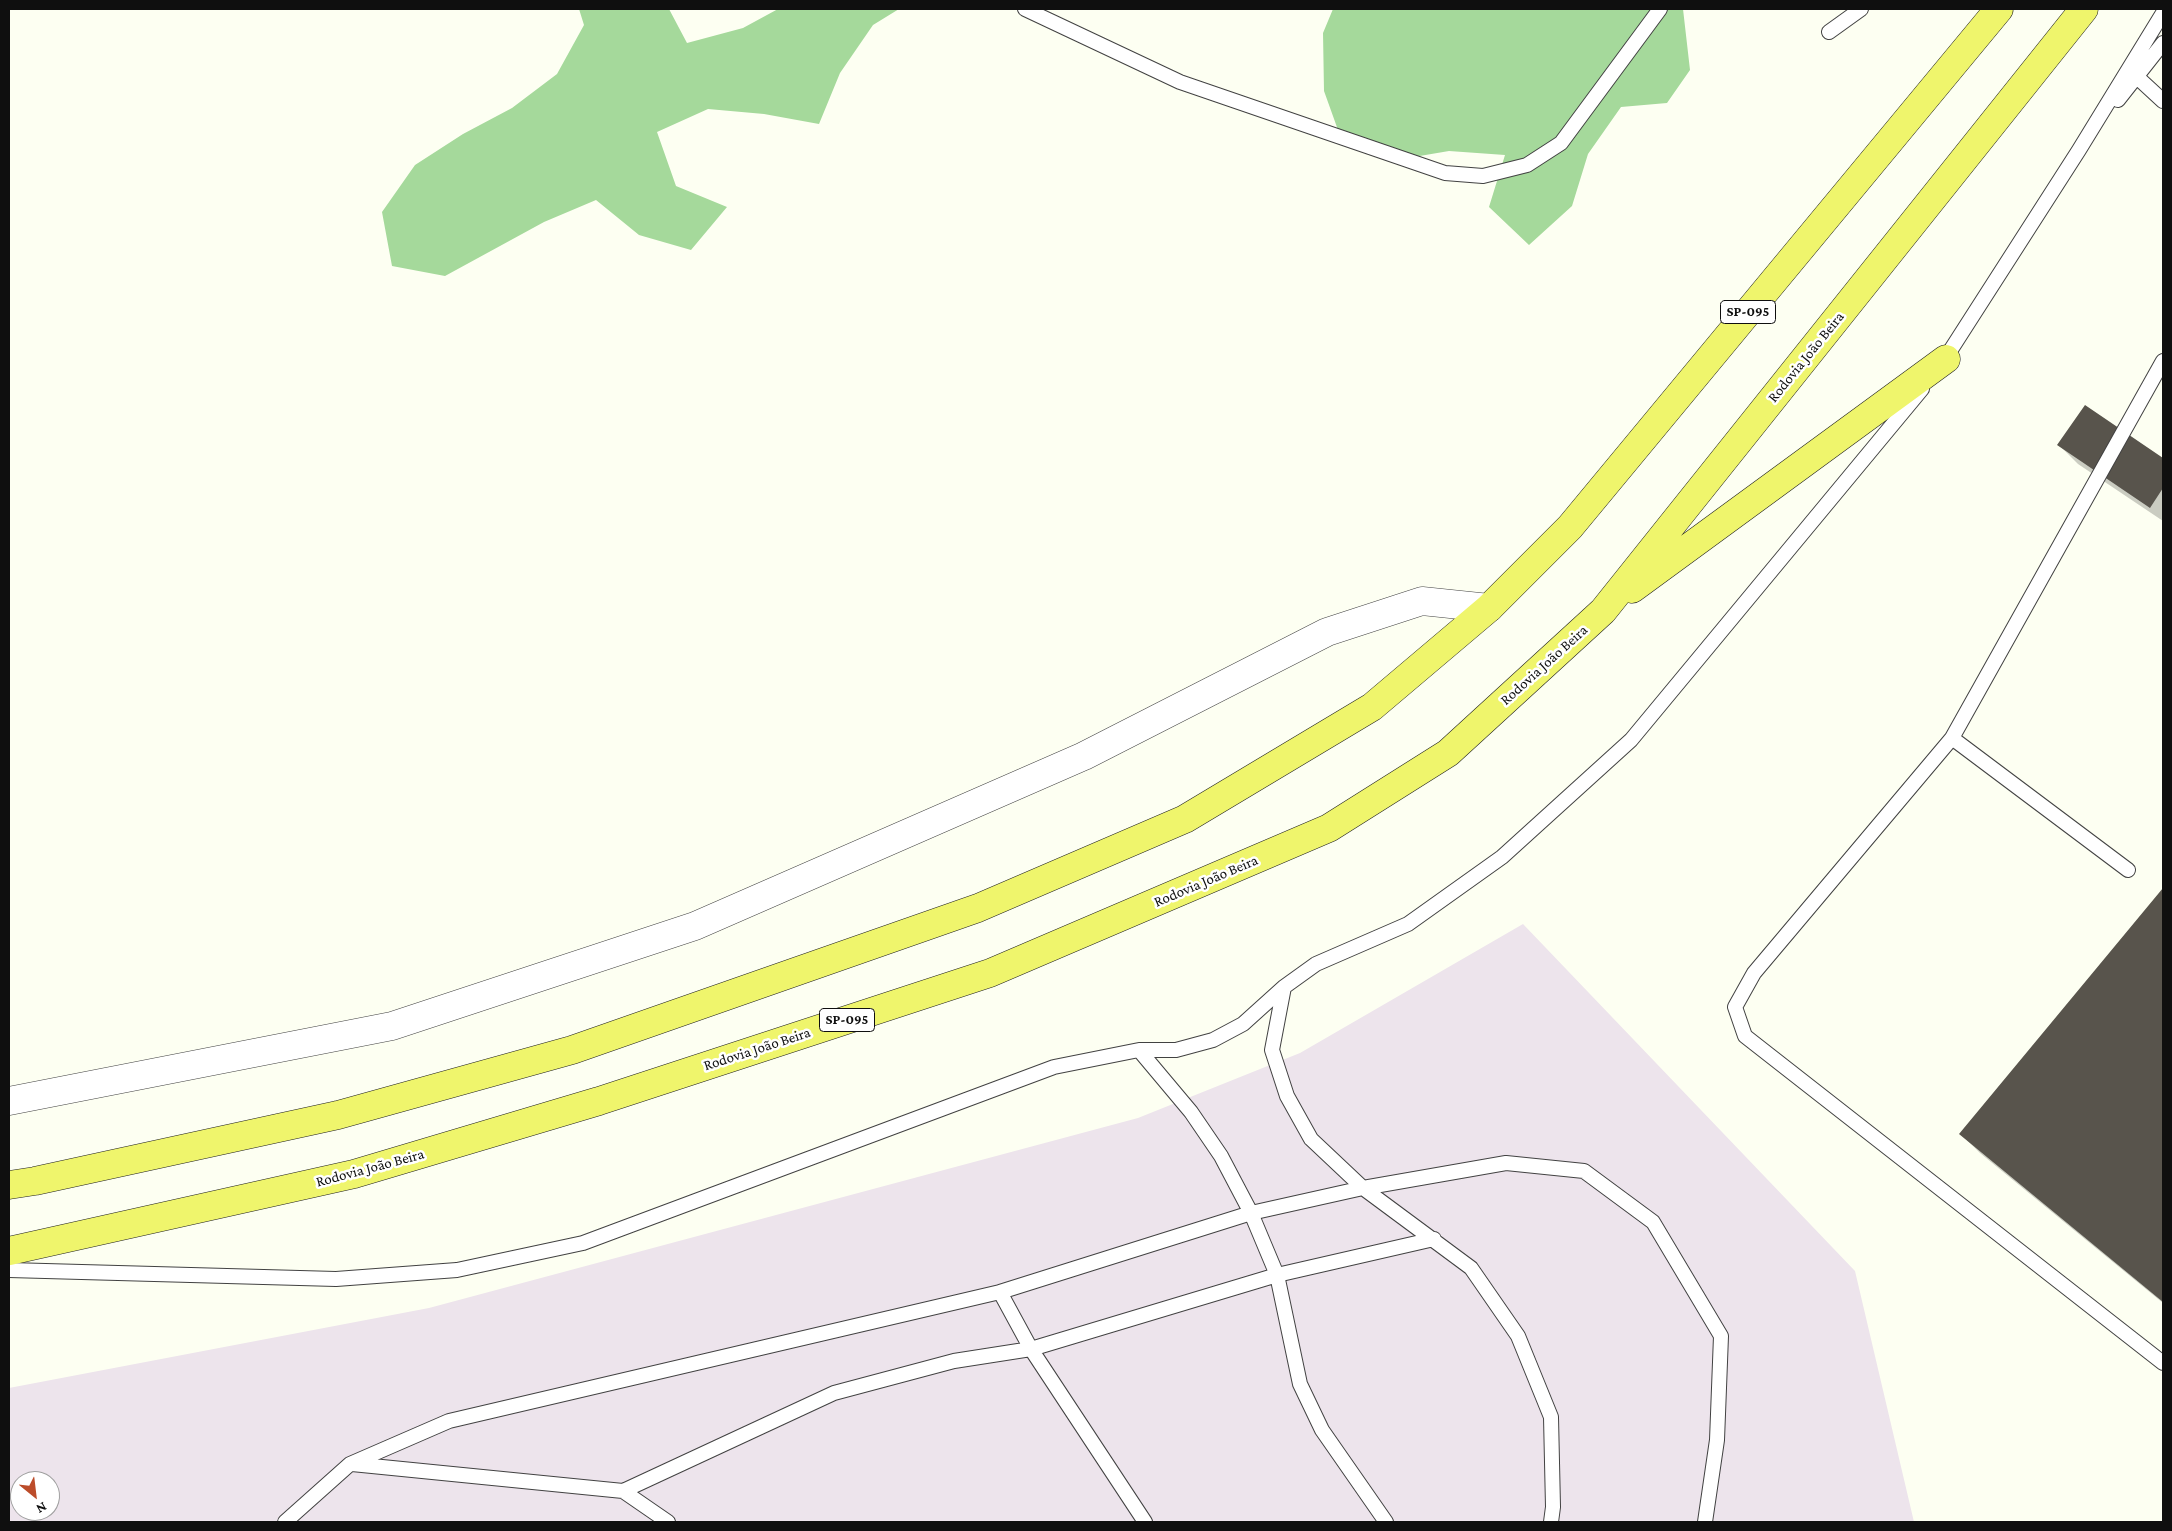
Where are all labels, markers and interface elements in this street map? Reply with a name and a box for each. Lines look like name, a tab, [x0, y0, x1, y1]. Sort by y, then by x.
road number: SP-095	[1720, 300, 1776, 324]
street label: Rodovia João Beira	[1764, 308, 1848, 406]
street label: Rodovia João Beira	[1497, 621, 1591, 709]
street label: Rodovia João Beira	[1151, 851, 1261, 911]
road number: SP-095	[820, 1008, 874, 1032]
street label: Rodovia João Beira	[701, 1023, 813, 1075]
street label: Rodovia João Beira	[314, 1145, 426, 1191]
north arrow	[10, 1471, 60, 1521]
text: N	[34, 1499, 50, 1518]

